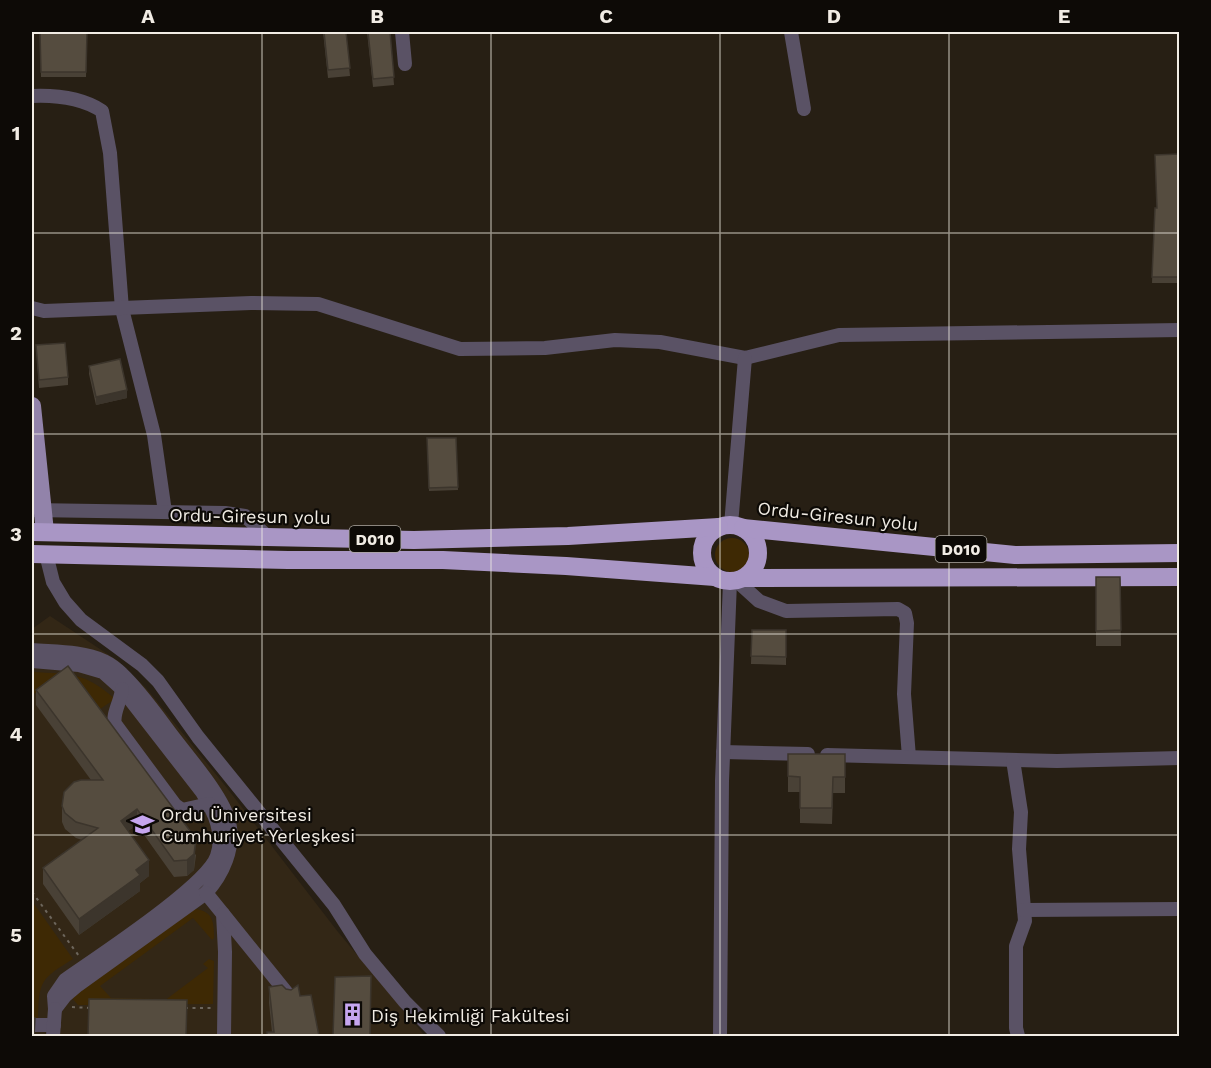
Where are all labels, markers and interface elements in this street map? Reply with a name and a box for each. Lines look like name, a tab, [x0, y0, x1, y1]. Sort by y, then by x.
text: A	[141, 4, 155, 28]
text: B	[370, 4, 384, 28]
text: C	[599, 4, 613, 28]
text: D	[827, 4, 841, 28]
text: E	[1058, 4, 1070, 28]
text: 1	[12, 121, 20, 145]
text: 2	[10, 321, 22, 345]
street label: Ordu-Giresun yolu	[757, 497, 919, 535]
street label: Ordu-Giresun yolu	[169, 504, 331, 528]
text: 3	[10, 522, 22, 546]
road number: D010	[350, 526, 400, 552]
road number: D010	[936, 536, 986, 562]
text: 4	[10, 722, 23, 746]
place label: Ordu Üniversitesi Cumhuriyet Yerleşkesi	[161, 804, 355, 846]
school or university icon: Ordu Üniversitesi Cumhuriyet Yerleşkesi	[130, 811, 156, 837]
text: 5	[10, 923, 22, 947]
building icon: Diş Hekimliği Fakültesi	[340, 1002, 366, 1028]
place label: Diş Hekimliği Fakültesi	[371, 1005, 570, 1026]

